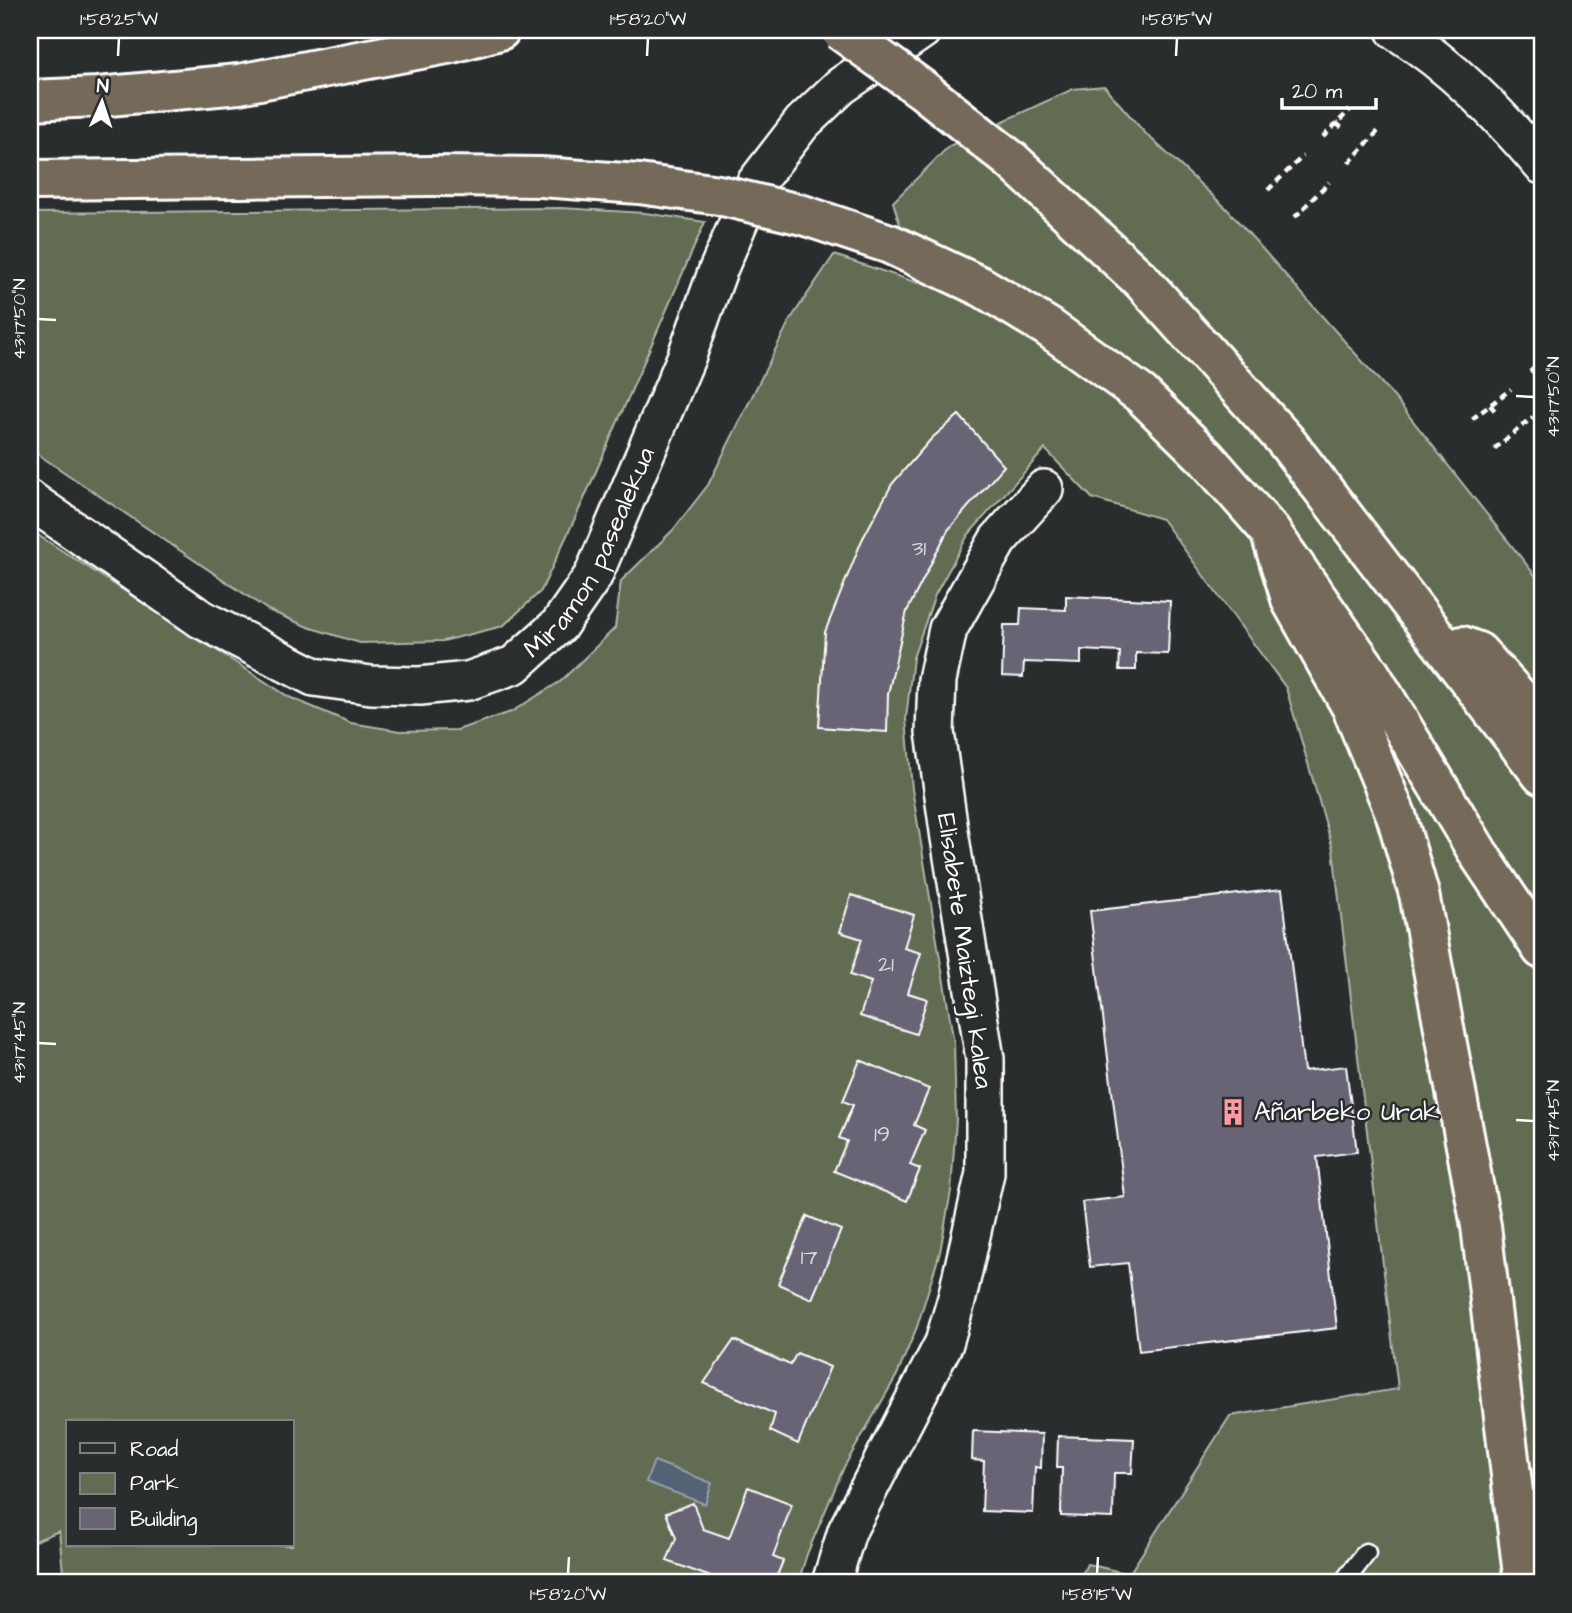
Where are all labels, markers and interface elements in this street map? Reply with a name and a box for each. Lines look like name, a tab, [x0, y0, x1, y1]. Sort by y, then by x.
text: 1°58'25"W	[80, 7, 158, 32]
text: 1°58'20"W	[610, 7, 686, 32]
text: 1°58'15"W	[1142, 7, 1212, 32]
north arrow	[66, 66, 136, 136]
scale bar	[1282, 66, 1376, 110]
text: N	[96, 73, 110, 100]
text: 20 m	[1292, 77, 1343, 106]
text: 43°17'50"N	[7, 278, 32, 360]
text: 43°17'50"N	[1541, 356, 1566, 438]
street label: Miramon pasealekua	[516, 442, 664, 666]
house number: 31	[912, 532, 926, 564]
street label: Elisabete Maiztegi kalea	[926, 811, 1002, 1091]
house number: 21	[878, 948, 894, 980]
text: 43°17'45"N	[7, 1002, 32, 1084]
text: 43°17'45"N	[1541, 1080, 1566, 1162]
place label: Añarbeko Urak	[1254, 1094, 1439, 1130]
building icon: Añarbeko Urak	[1218, 1097, 1248, 1127]
house number: 19	[874, 1118, 890, 1150]
house number: 17	[800, 1241, 818, 1273]
legend	[66, 1420, 294, 1546]
text: Road	[130, 1435, 178, 1464]
text: Park	[130, 1469, 179, 1498]
text: Building	[130, 1505, 198, 1536]
text: 1°58'20"W	[530, 1582, 606, 1607]
text: 1°58'15"W	[1062, 1582, 1132, 1607]

